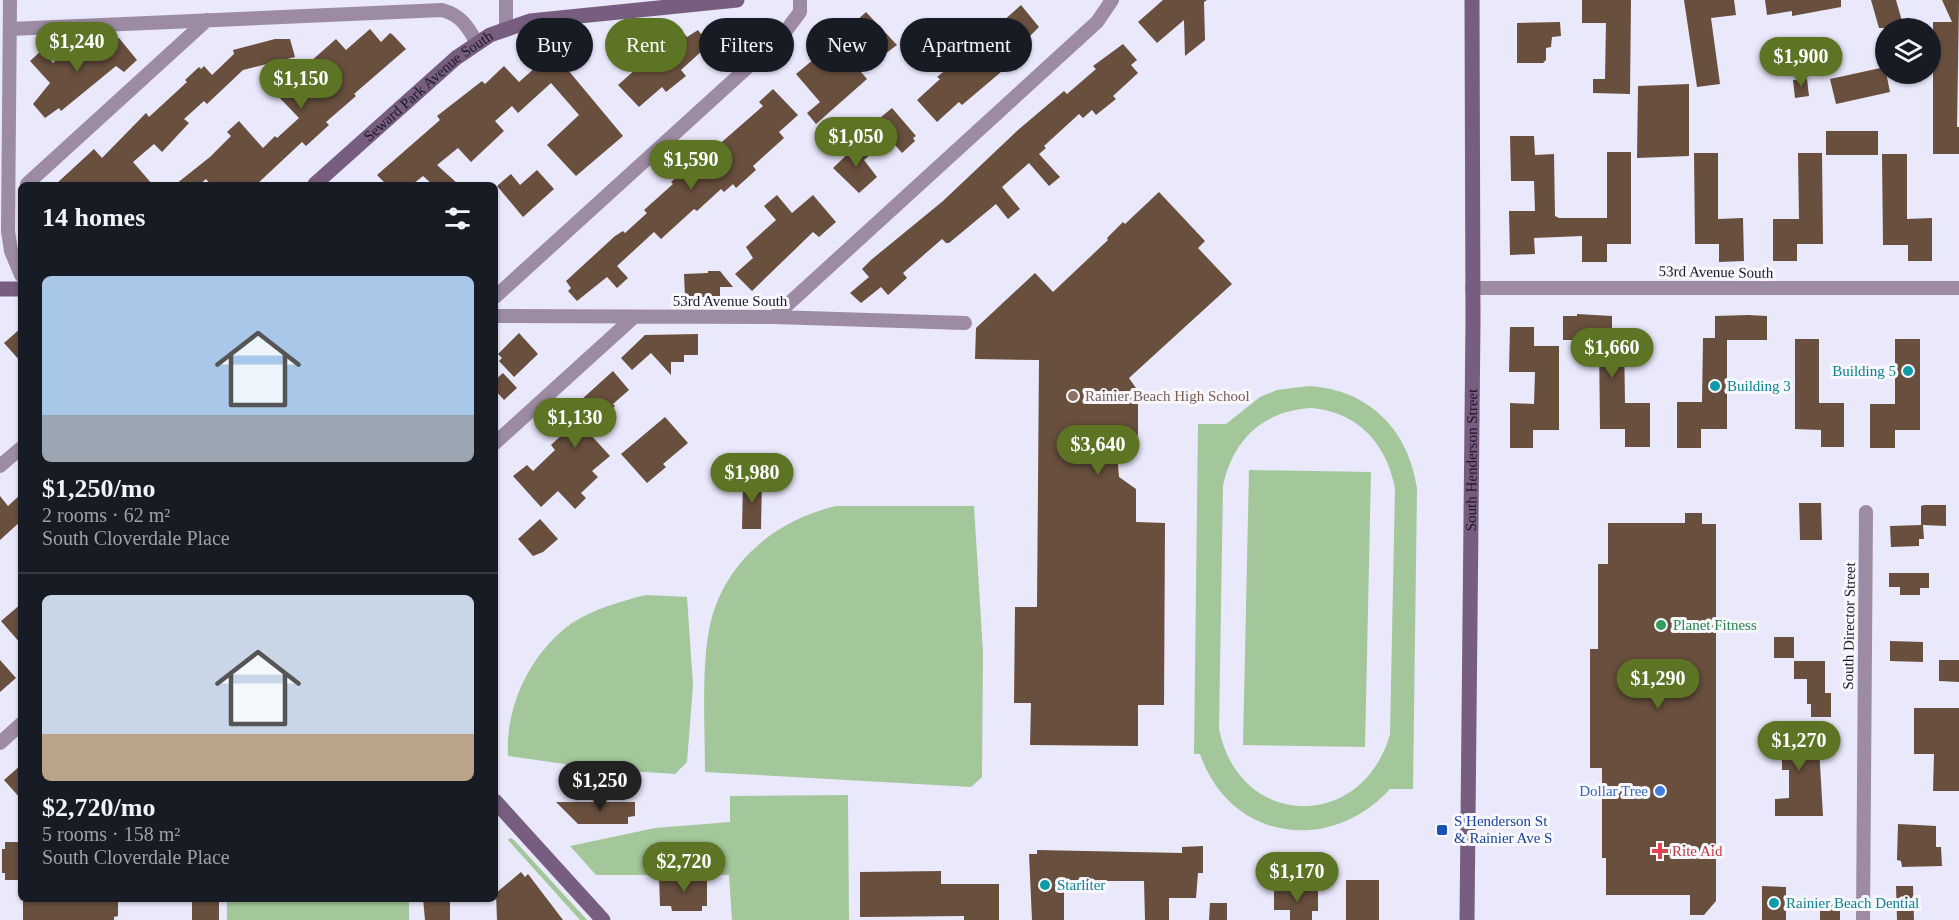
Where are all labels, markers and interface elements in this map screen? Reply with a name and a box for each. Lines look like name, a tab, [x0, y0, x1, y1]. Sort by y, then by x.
chip: Buy	[516, 18, 593, 72]
chip: Rent	[605, 18, 687, 72]
chip: Filters	[699, 18, 794, 72]
chip: New	[806, 18, 888, 72]
chip: Apartment	[900, 18, 1032, 72]
map controls	[1875, 18, 1941, 84]
button: layers	[1875, 18, 1941, 84]
pin: $1,240	[28, 22, 126, 73]
street label: Seward Park Avenue South	[361, 27, 496, 145]
text: $1,240	[50, 30, 105, 52]
pin: $1,900	[1752, 37, 1850, 88]
text: $1,900	[1774, 45, 1829, 67]
pin: $1,150	[252, 59, 350, 110]
text: $1,150	[274, 67, 329, 89]
pin: $1,050	[807, 117, 905, 168]
text: $1,050	[829, 125, 884, 147]
pin: $1,590	[642, 140, 740, 191]
text: $1,590	[664, 148, 719, 170]
icon: filters	[441, 202, 474, 235]
text: 14 homes	[42, 203, 145, 232]
street label: 53rd Avenue South	[1659, 263, 1774, 281]
street label: 53rd Avenue South	[673, 293, 788, 309]
icon: home	[204, 315, 312, 423]
pin: $1,660	[1563, 328, 1661, 379]
text: $1,660	[1585, 336, 1640, 358]
place label: Building 5	[1832, 363, 1896, 379]
marker: Building 5	[1901, 364, 1915, 378]
place label: Building 3	[1727, 378, 1791, 394]
marker: Building 3	[1708, 379, 1722, 393]
place label: Rainier Beach High School	[1085, 388, 1250, 404]
street label: South Henderson Street	[1463, 388, 1480, 531]
marker: Rainier Beach High School	[1066, 389, 1080, 403]
pin: $1,130	[526, 398, 624, 449]
text: $1,130	[548, 406, 603, 428]
pin: $3,640	[1049, 425, 1147, 476]
text: $3,640	[1071, 433, 1126, 455]
pin: $1,980	[703, 453, 801, 504]
text: $1,980	[725, 461, 780, 483]
text: $1,250/mo	[42, 474, 155, 503]
text: 2 rooms · 62 m²	[42, 504, 170, 526]
text: South Cloverdale Place	[42, 527, 230, 549]
street label: South Director Street	[1840, 561, 1858, 690]
place label: Planet Fitness	[1673, 617, 1757, 633]
marker: Planet Fitness	[1654, 618, 1668, 632]
icon: home	[204, 634, 312, 742]
pin: $1,290	[1609, 659, 1707, 710]
text: $1,290	[1631, 667, 1686, 689]
pin: $1,270	[1750, 721, 1848, 772]
text: $1,270	[1772, 729, 1827, 751]
pin: $1,250	[551, 761, 649, 812]
text: $1,250	[573, 769, 628, 791]
place label: Dollar Tree	[1579, 783, 1648, 799]
marker: Dollar Tree	[1653, 784, 1667, 798]
text: $2,720/mo	[42, 793, 155, 822]
place label: S Henderson St & Rainier Ave S	[1454, 813, 1552, 846]
text: 5 rooms · 158 m²	[42, 823, 180, 845]
marker: S Henderson St & Rainier Ave S	[1435, 823, 1449, 837]
pin: $2,720	[635, 842, 733, 893]
place label: Rite Aid	[1672, 843, 1723, 859]
marker: Rite Aid	[1653, 844, 1667, 858]
text: South Cloverdale Place	[42, 846, 230, 868]
text: $2,720	[657, 850, 712, 872]
pin: $1,170	[1248, 852, 1346, 903]
text: $1,170	[1270, 860, 1325, 882]
place label: Starliter	[1057, 877, 1105, 893]
marker: Starliter	[1038, 878, 1052, 892]
place label: Rainier Beach Dential	[1786, 895, 1919, 911]
marker: Rainier Beach Dential	[1767, 896, 1781, 910]

